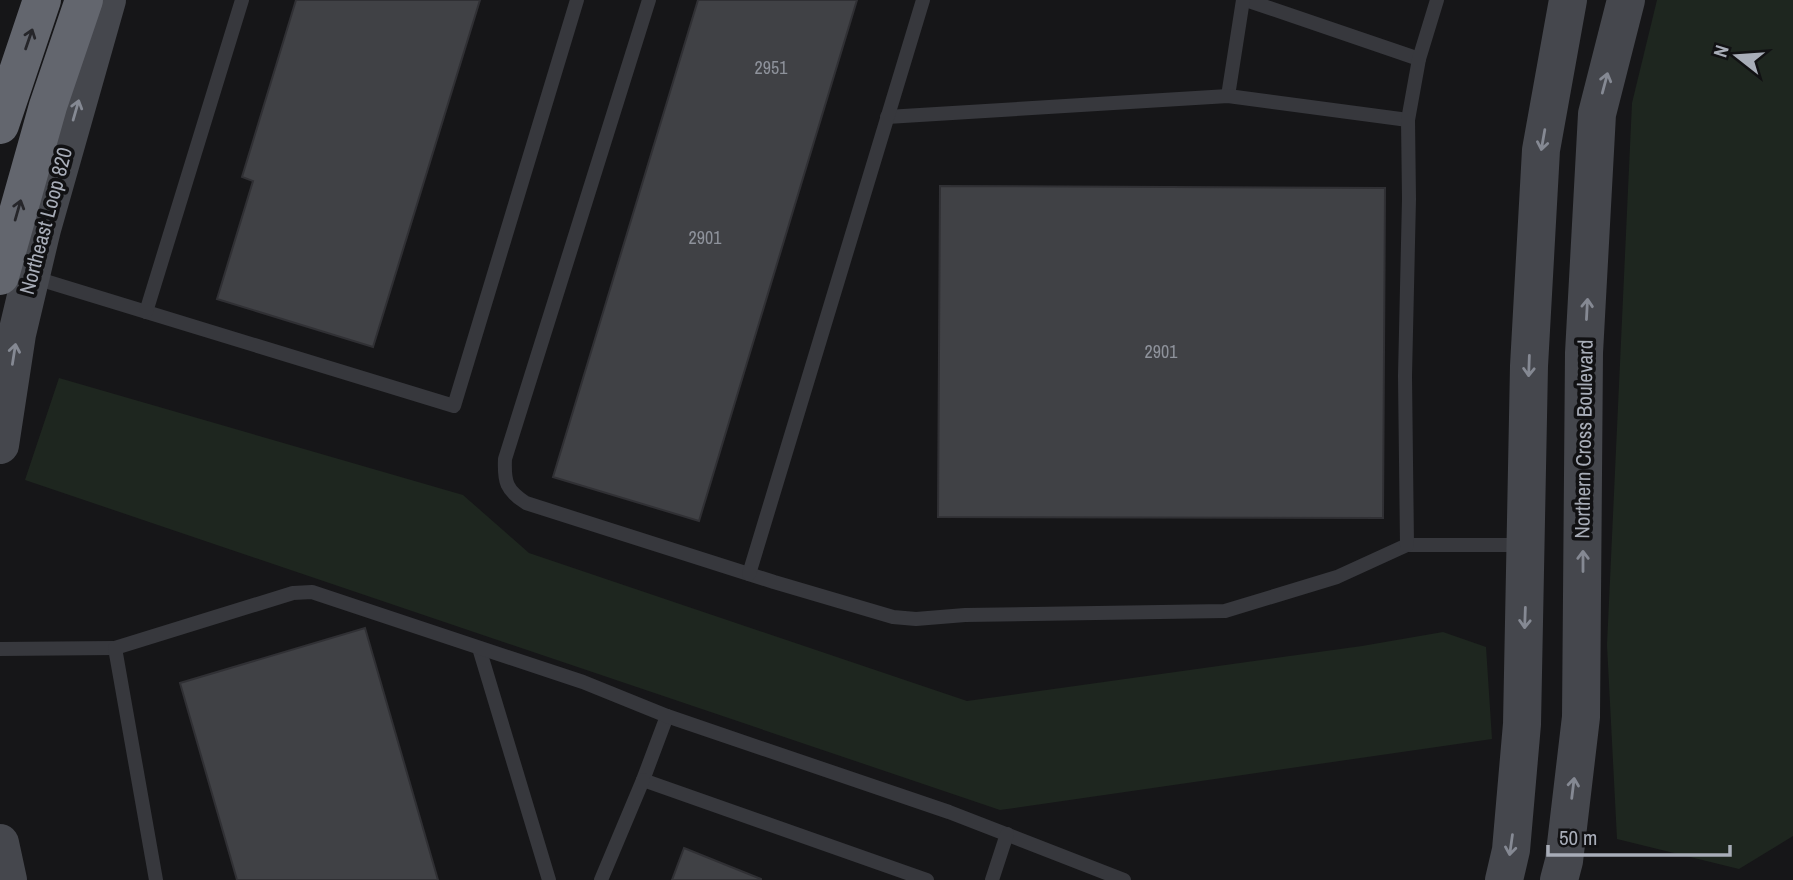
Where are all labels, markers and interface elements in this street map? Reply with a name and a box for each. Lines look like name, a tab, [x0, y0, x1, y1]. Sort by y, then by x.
north arrow	[1702, 21, 1772, 91]
one-way arrow	[24, 29, 36, 51]
text: N	[1707, 42, 1735, 60]
house number: 2951	[755, 55, 788, 80]
one-way arrow	[1599, 72, 1612, 94]
one-way arrow	[70, 99, 83, 121]
one-way arrow	[1536, 128, 1550, 150]
street label: Northeast Loop 820	[12, 144, 79, 298]
one-way arrow	[12, 199, 25, 221]
house number: 2901	[689, 225, 722, 250]
one-way arrow	[1580, 298, 1593, 321]
house number: 2901	[1145, 339, 1178, 364]
street label: Northern Cross Boulevard	[1567, 339, 1600, 539]
one-way arrow	[8, 343, 21, 366]
one-way arrow	[1522, 355, 1536, 378]
one-way arrow	[1576, 550, 1590, 573]
one-way arrow	[1518, 607, 1532, 630]
one-way arrow	[1566, 777, 1579, 800]
scale bar	[1548, 814, 1730, 858]
text: 50 m	[1559, 823, 1597, 852]
one-way arrow	[1504, 833, 1517, 856]

